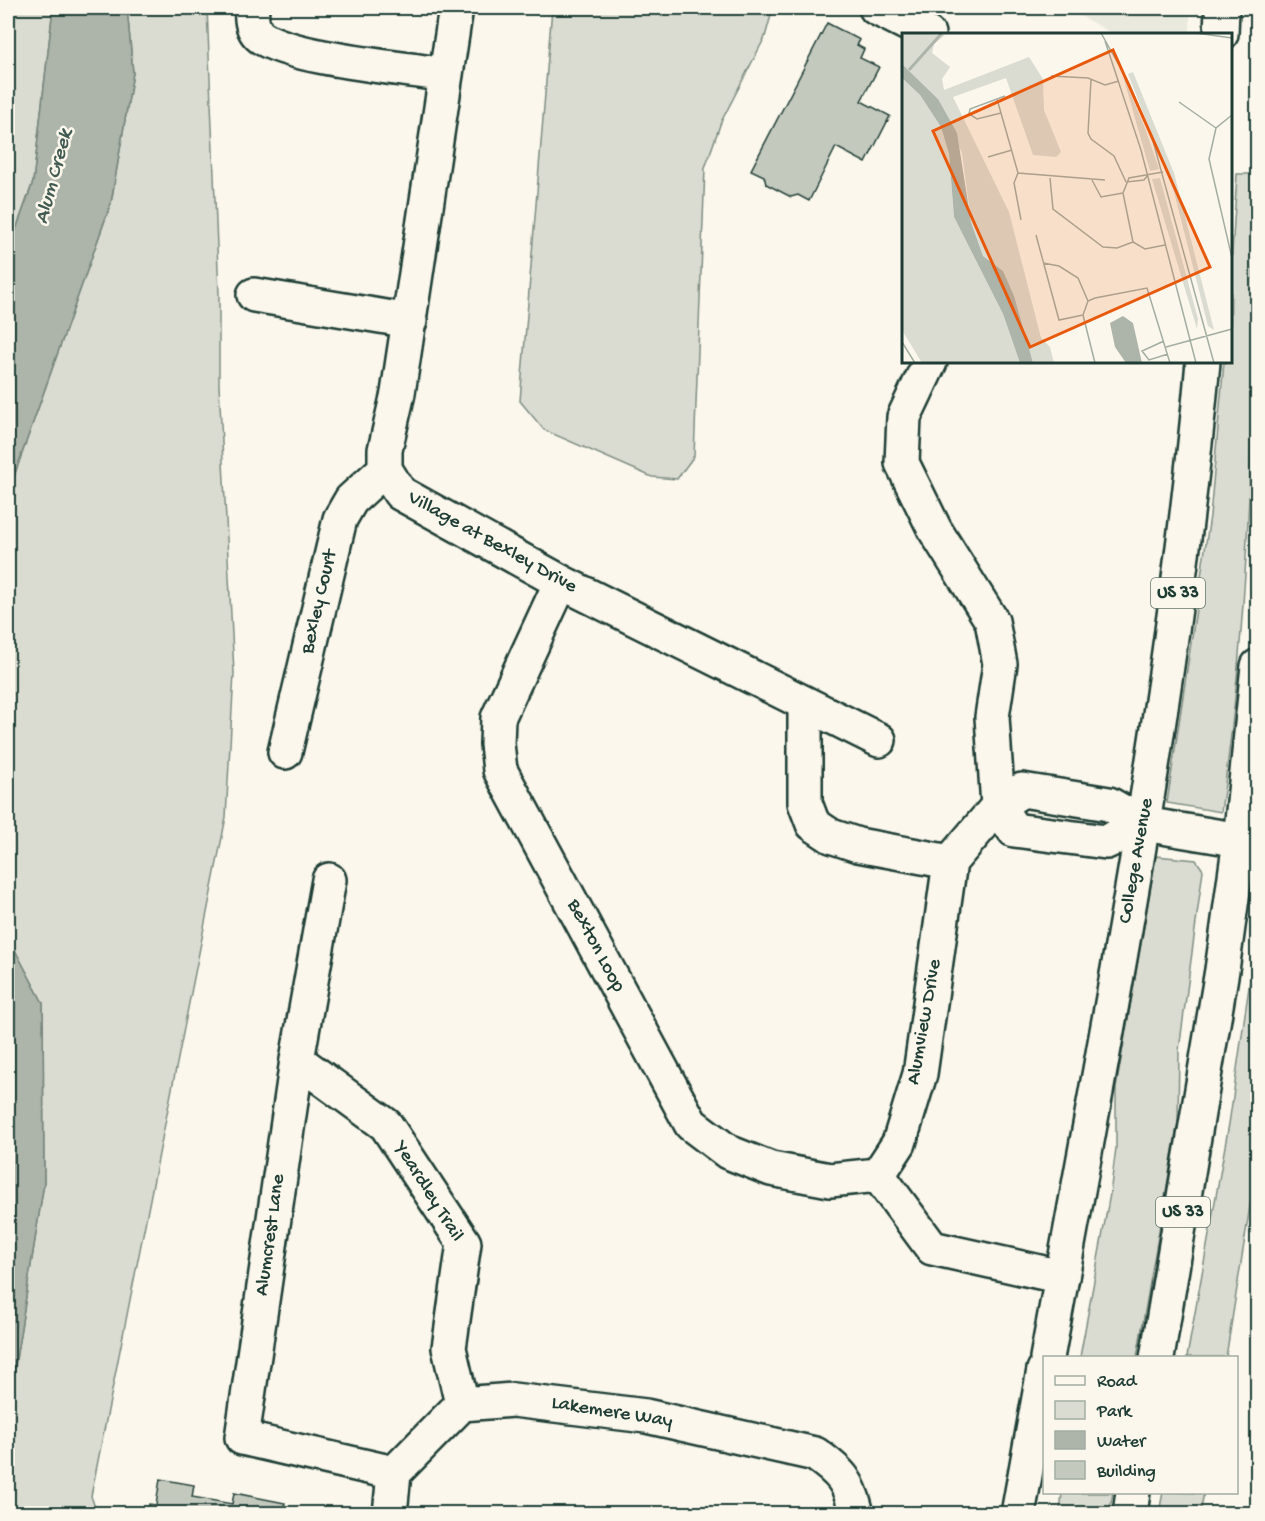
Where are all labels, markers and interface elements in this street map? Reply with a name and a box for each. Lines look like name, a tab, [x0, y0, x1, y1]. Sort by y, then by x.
inset map	[902, 33, 1232, 363]
water label: Alum Creek	[30, 125, 80, 227]
street label: Village at Bexley Drive	[403, 486, 581, 599]
street label: Bexley Court	[297, 546, 344, 657]
road number: US 33	[1151, 578, 1205, 608]
street label: College Avenue	[1115, 796, 1159, 926]
street label: Bexton Loop	[560, 895, 629, 996]
street label: Alumview Drive	[903, 957, 947, 1087]
street label: Yeardley Trail	[387, 1136, 468, 1246]
street label: Alumcrest Lane	[251, 1172, 291, 1297]
road number: US 33	[1156, 1197, 1210, 1227]
legend	[1043, 1356, 1238, 1494]
text: Road	[1097, 1372, 1138, 1393]
street label: Lakemere Way	[550, 1392, 674, 1434]
text: Park	[1096, 1402, 1133, 1423]
text: Water	[1097, 1432, 1147, 1453]
text: Building	[1096, 1462, 1156, 1483]

